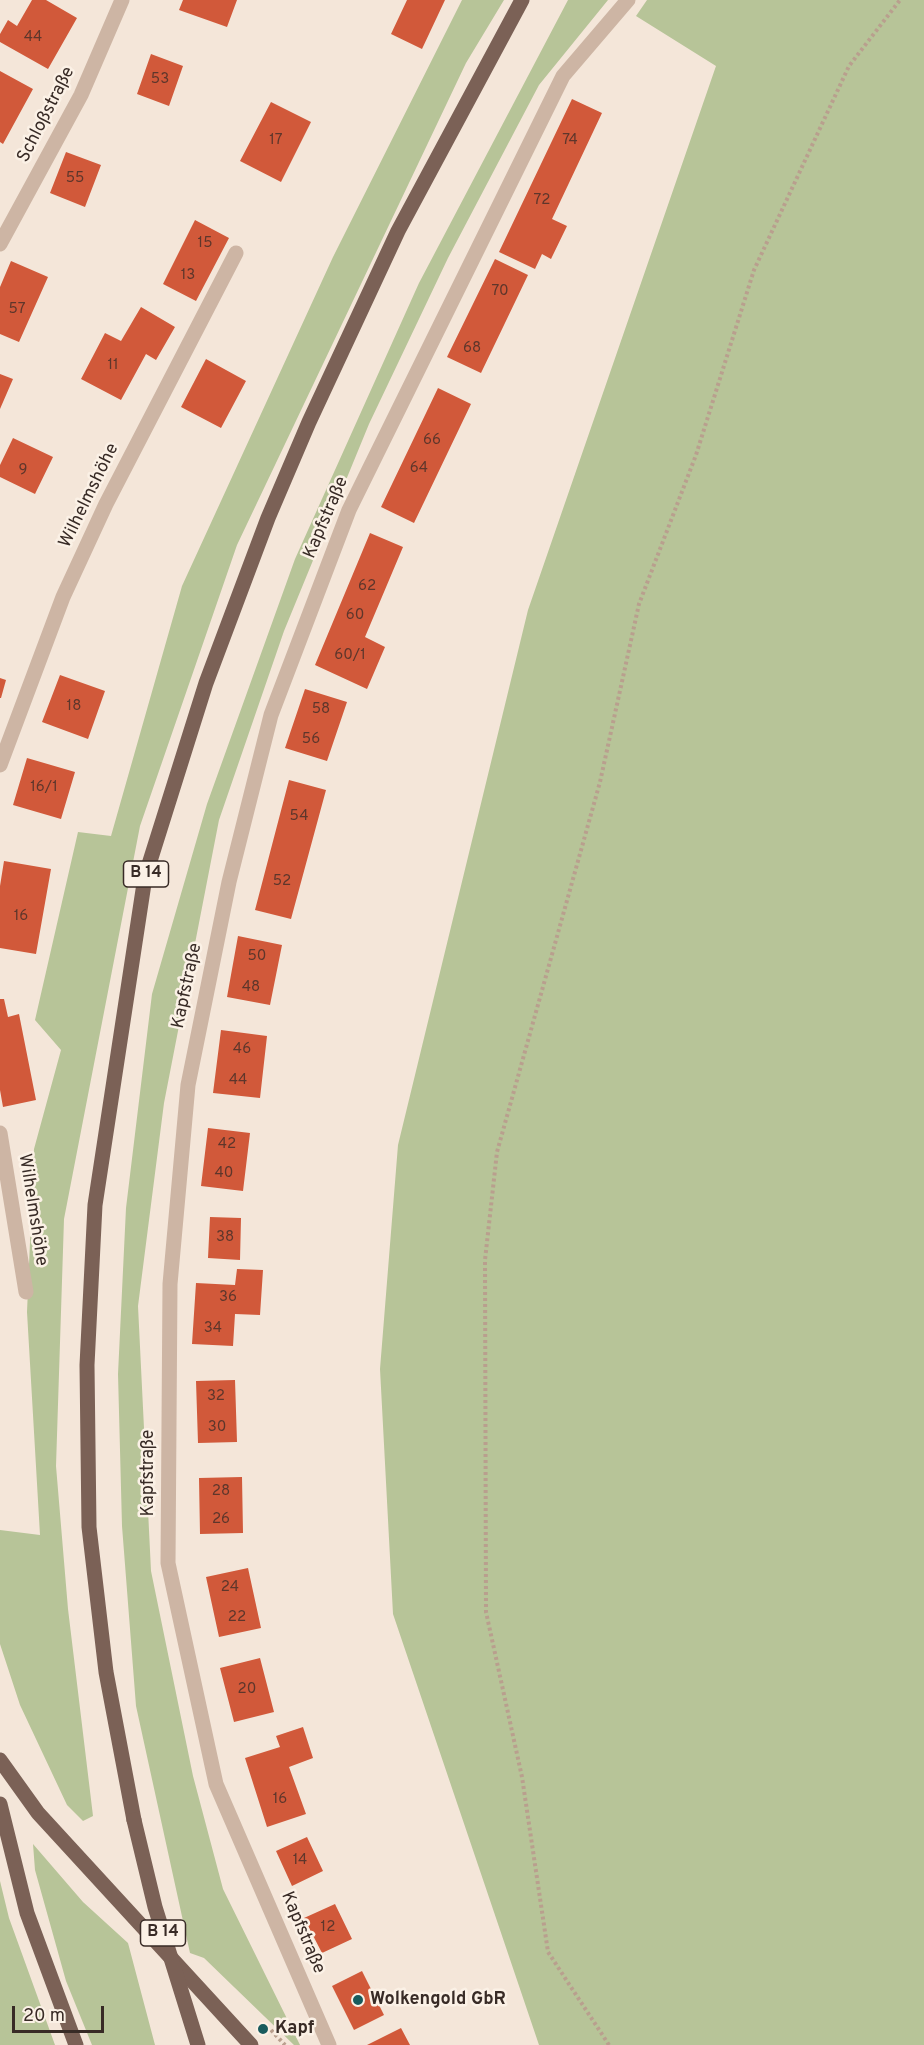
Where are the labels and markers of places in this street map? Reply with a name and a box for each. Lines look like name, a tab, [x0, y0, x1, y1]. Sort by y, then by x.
place label: Wolkengold GbR	[370, 1989, 506, 2011]
marker: Wolkengold GbR	[351, 1993, 365, 2007]
place label: Kapf	[275, 2018, 314, 2040]
marker: Kapf	[256, 2022, 270, 2036]

